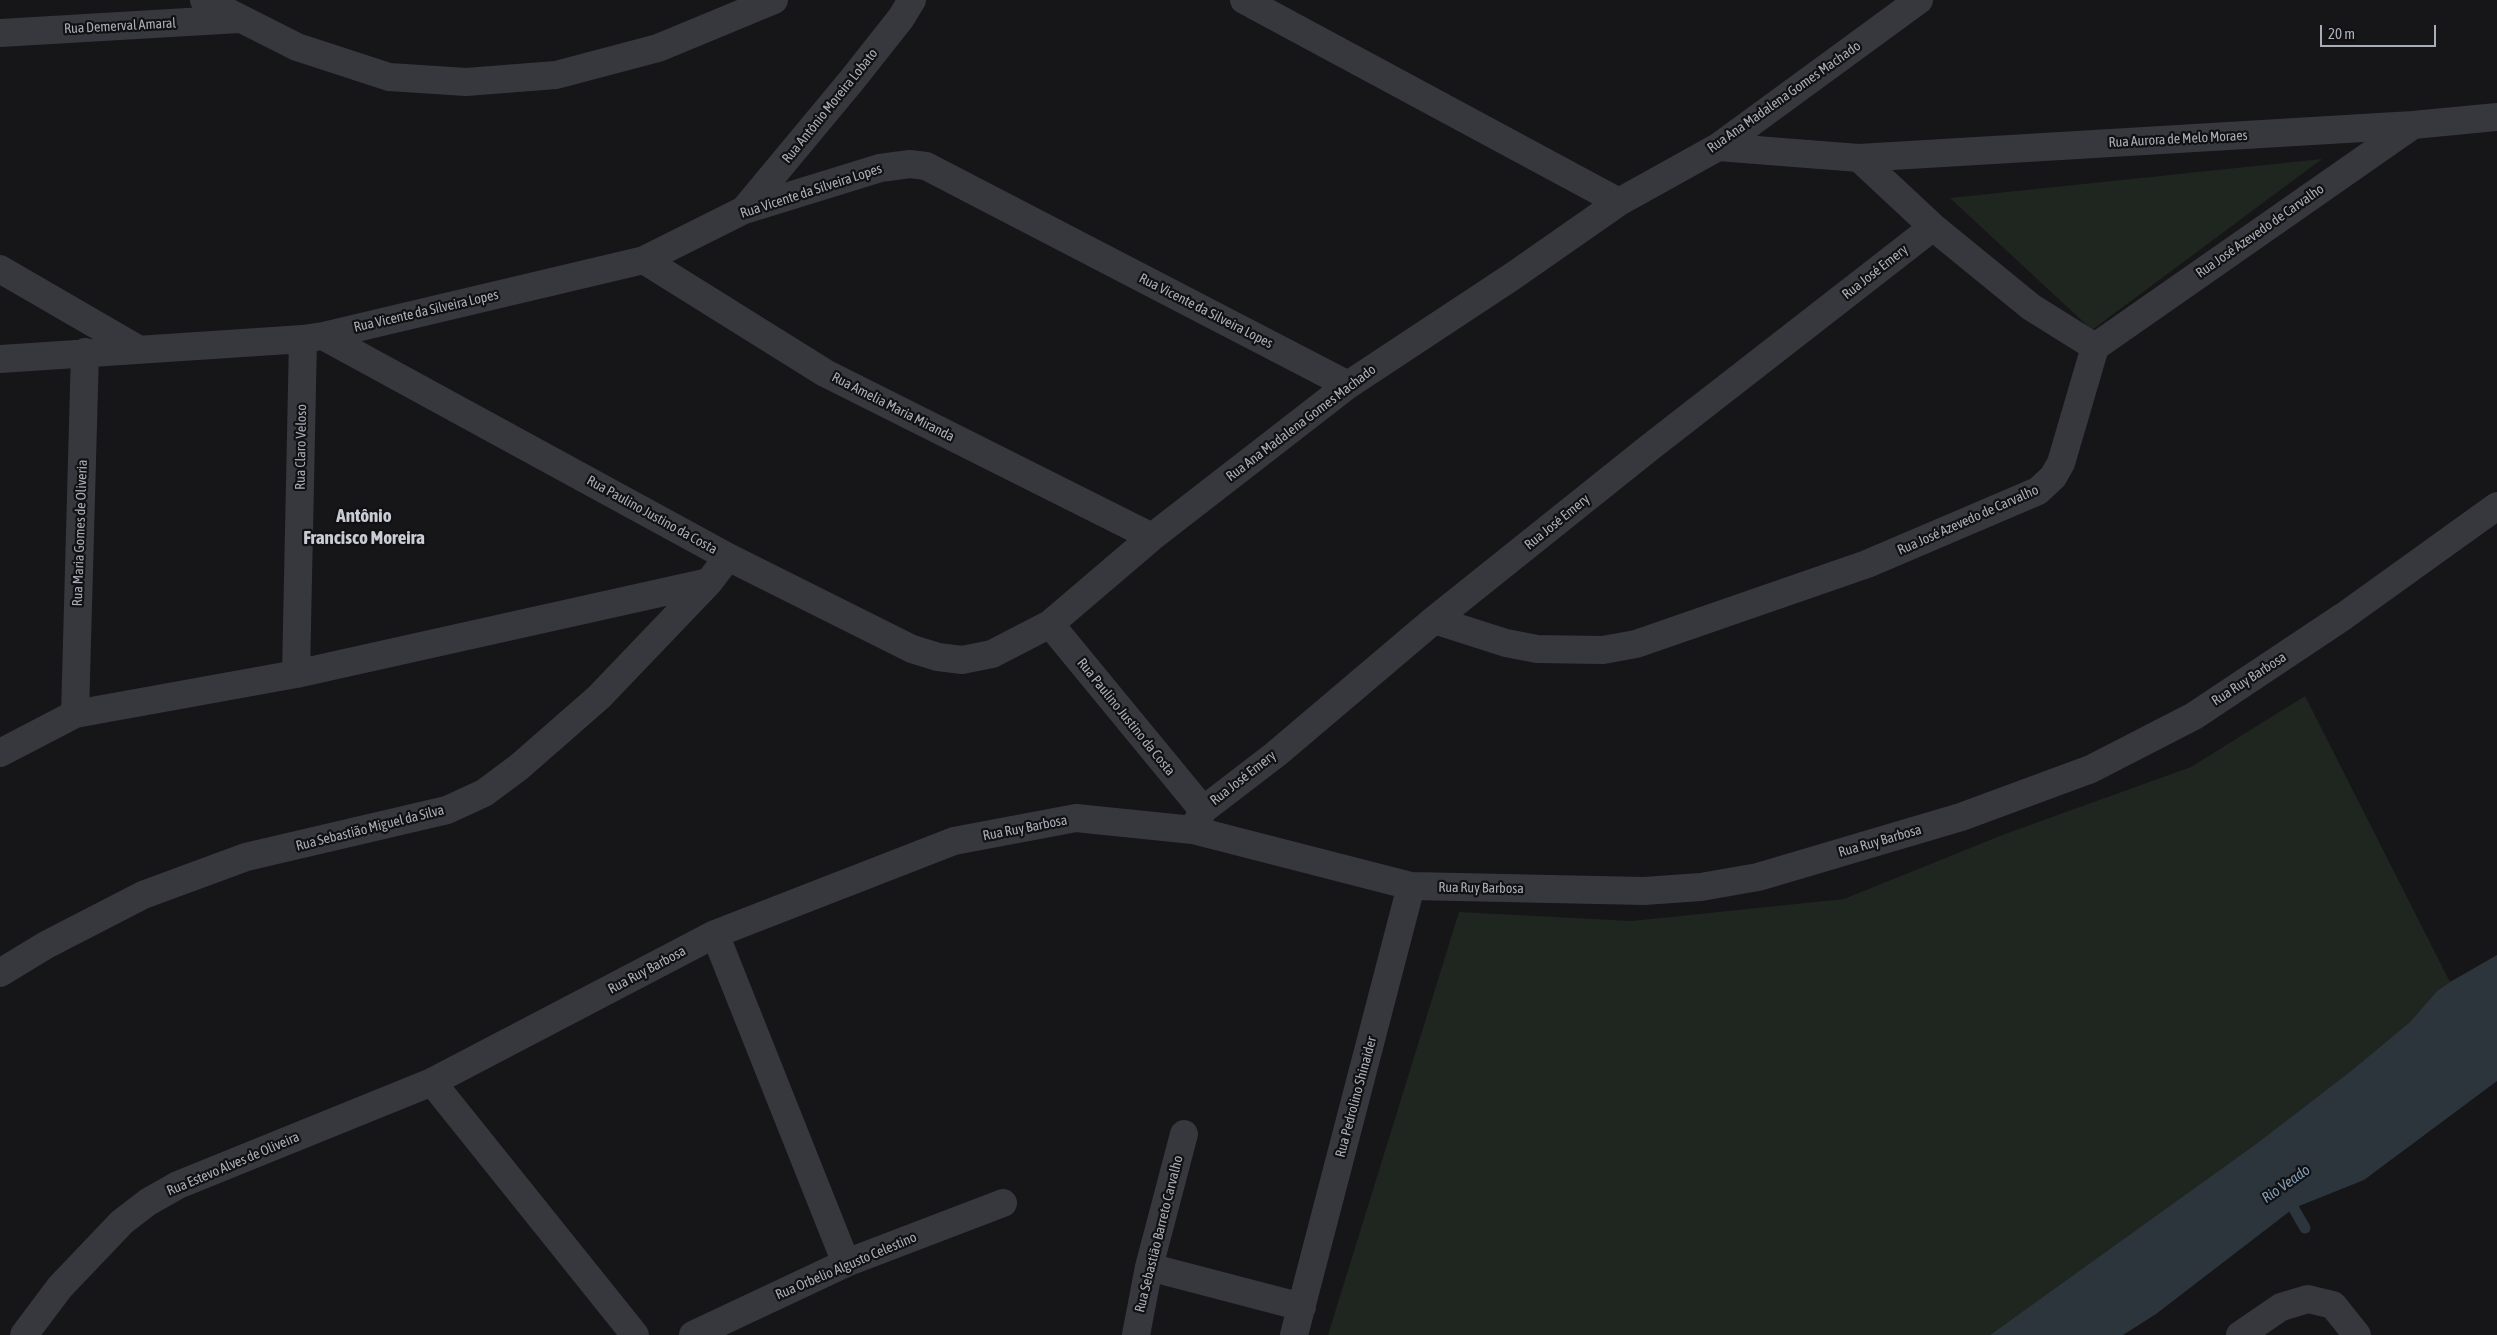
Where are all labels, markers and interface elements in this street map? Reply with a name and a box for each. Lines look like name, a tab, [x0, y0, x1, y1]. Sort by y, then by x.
street label: Rua Demerval Amaral	[64, 15, 176, 37]
scale bar	[2322, 15, 2438, 47]
text: 20 m	[2328, 25, 2355, 42]
street label: Rua Ana Madalena Gomes Machado	[1704, 38, 1864, 156]
street label: Rua Antônio Moreira Lobato	[779, 45, 881, 167]
street label: Rua Aurora de Melo Moraes	[2108, 127, 2248, 151]
street label: Rua Vicente da Silveira Lopes	[738, 160, 884, 222]
street label: Rua José Azevedo de Carvalho	[2193, 180, 2327, 282]
street label: Rua José Emery	[1839, 241, 1911, 303]
street label: Rua Vicente da Silveira Lopes	[1136, 270, 1276, 352]
street label: Rua Vicente da Silveira Lopes	[352, 286, 500, 336]
street label: Rua Ana Madalena Gomes Machado	[1223, 361, 1379, 485]
street label: Rua Amelia Maria Miranda	[829, 369, 957, 445]
street label: Rua Claro Veloso	[292, 404, 310, 490]
street label: Rua Maria Gomes de Oliveria	[69, 459, 91, 607]
street label: Rua Paulino Justino da Costa	[584, 472, 720, 558]
street label: Rua José Azevedo de Carvalho	[1895, 481, 2041, 559]
street label: Rua José Emery	[1521, 491, 1593, 553]
district label: Antônio Francisco Moreira	[303, 505, 425, 549]
street label: Rua Ruy Barbosa	[2209, 649, 2289, 709]
street label: Rua Paulino Justino da Costa	[1073, 655, 1179, 779]
street label: Rua José Emery	[1207, 747, 1279, 809]
street label: Rua Sebastião Miguel da Silva	[294, 801, 446, 855]
street label: Rua Ruy Barbosa	[981, 812, 1069, 844]
street label: Rua Ruy Barbosa	[1837, 821, 1923, 861]
street label: Rua Ruy Barbosa	[1438, 879, 1524, 897]
street label: Rua Ruy Barbosa	[605, 942, 689, 998]
street label: Rua Pedrolino Shinaider	[1332, 1035, 1380, 1159]
street label: Rua Estevo Alves de Oliveira	[164, 1128, 302, 1200]
street label: Rua Sebastião Barreto Carvalho	[1131, 1154, 1187, 1314]
water label: Rio Veado	[2258, 1161, 2314, 1207]
street label: Rua Orbelio Algusto Celestino	[773, 1229, 919, 1303]

